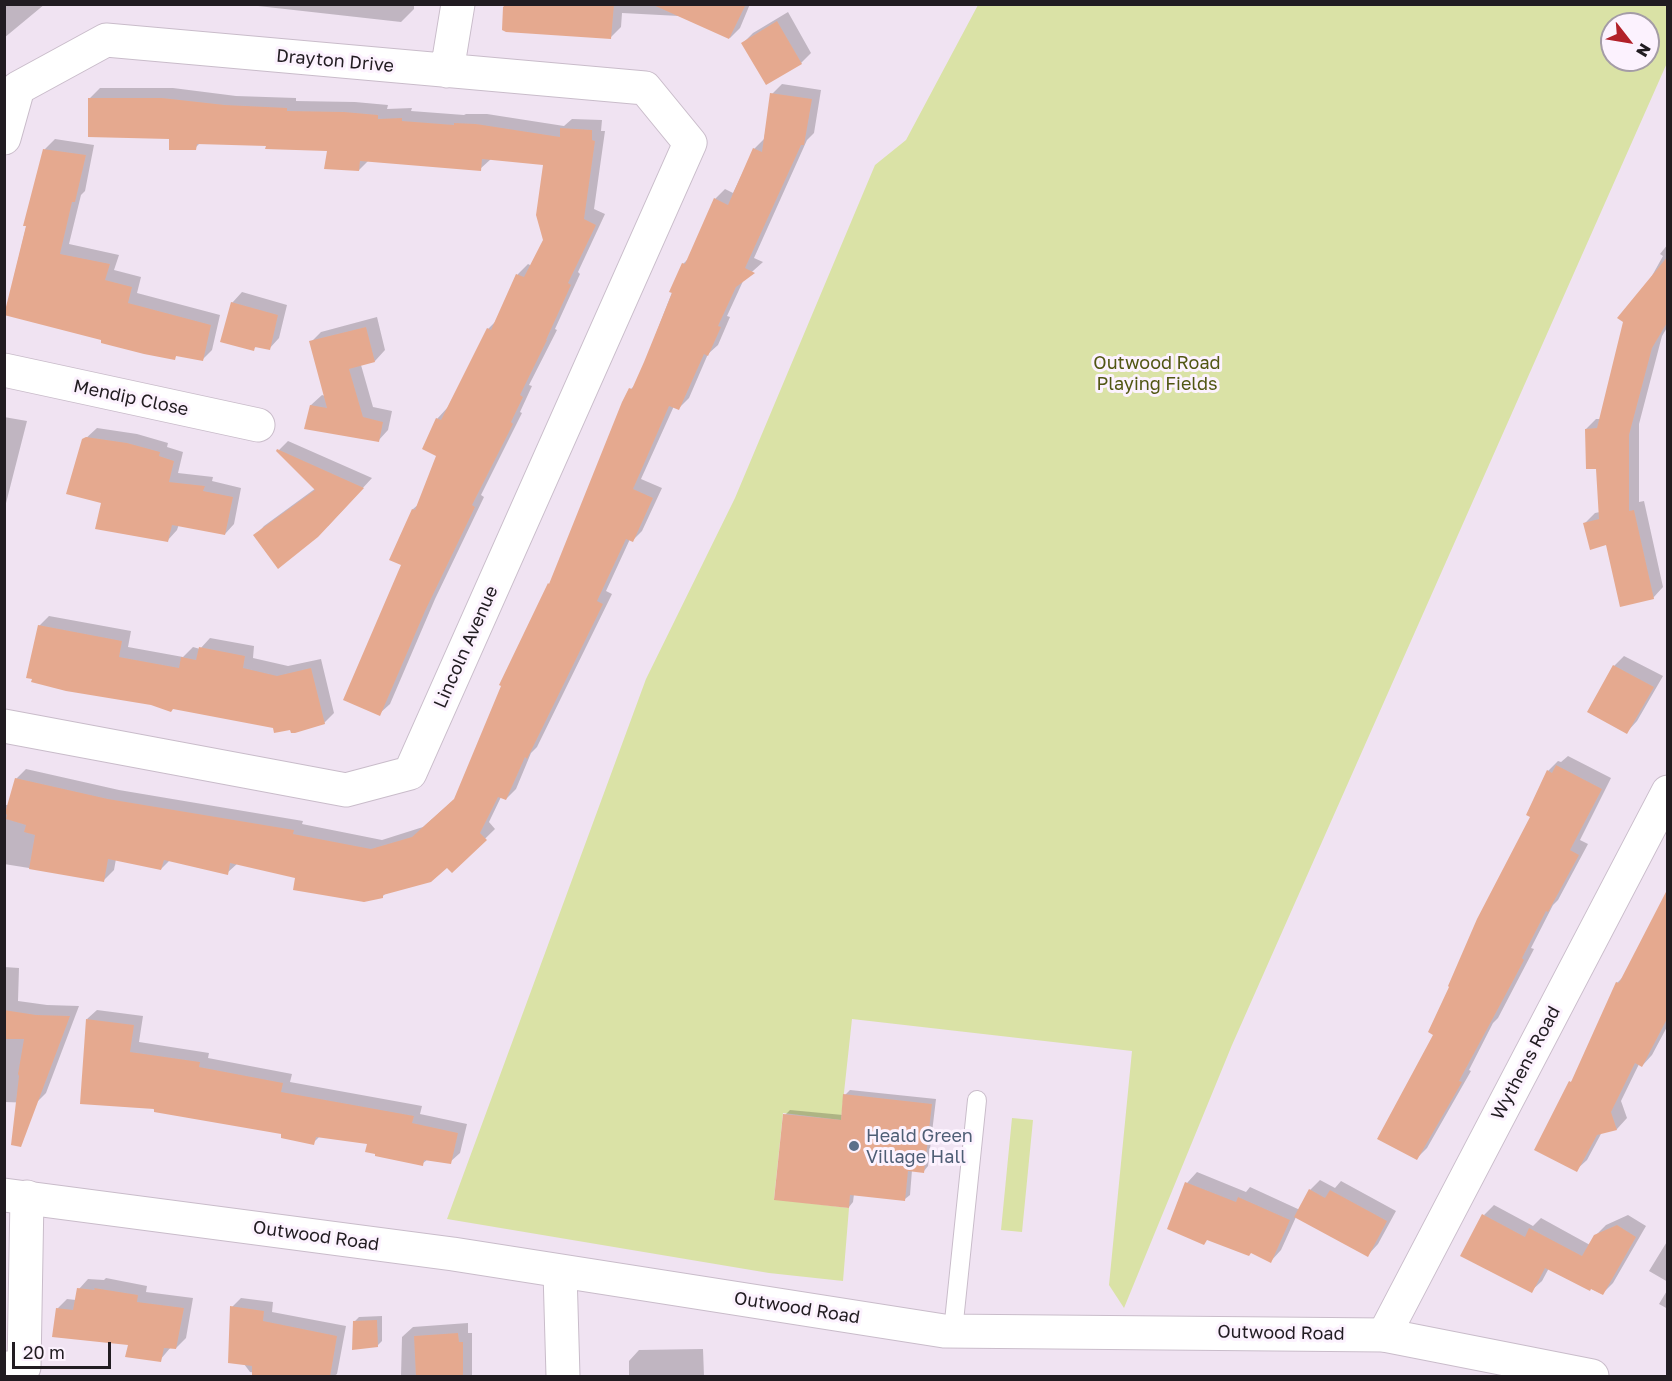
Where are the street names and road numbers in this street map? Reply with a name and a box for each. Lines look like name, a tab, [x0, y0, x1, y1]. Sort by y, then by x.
street label: Drayton Drive	[275, 45, 395, 77]
street label: Mendip Close	[72, 375, 190, 421]
street label: Lincoln Avenue	[429, 582, 503, 712]
street label: Wythens Road	[1487, 1002, 1565, 1124]
street label: Outwood Road	[251, 1216, 381, 1256]
street label: Outwood Road	[732, 1287, 862, 1329]
street label: Outwood Road	[1217, 1321, 1345, 1345]

